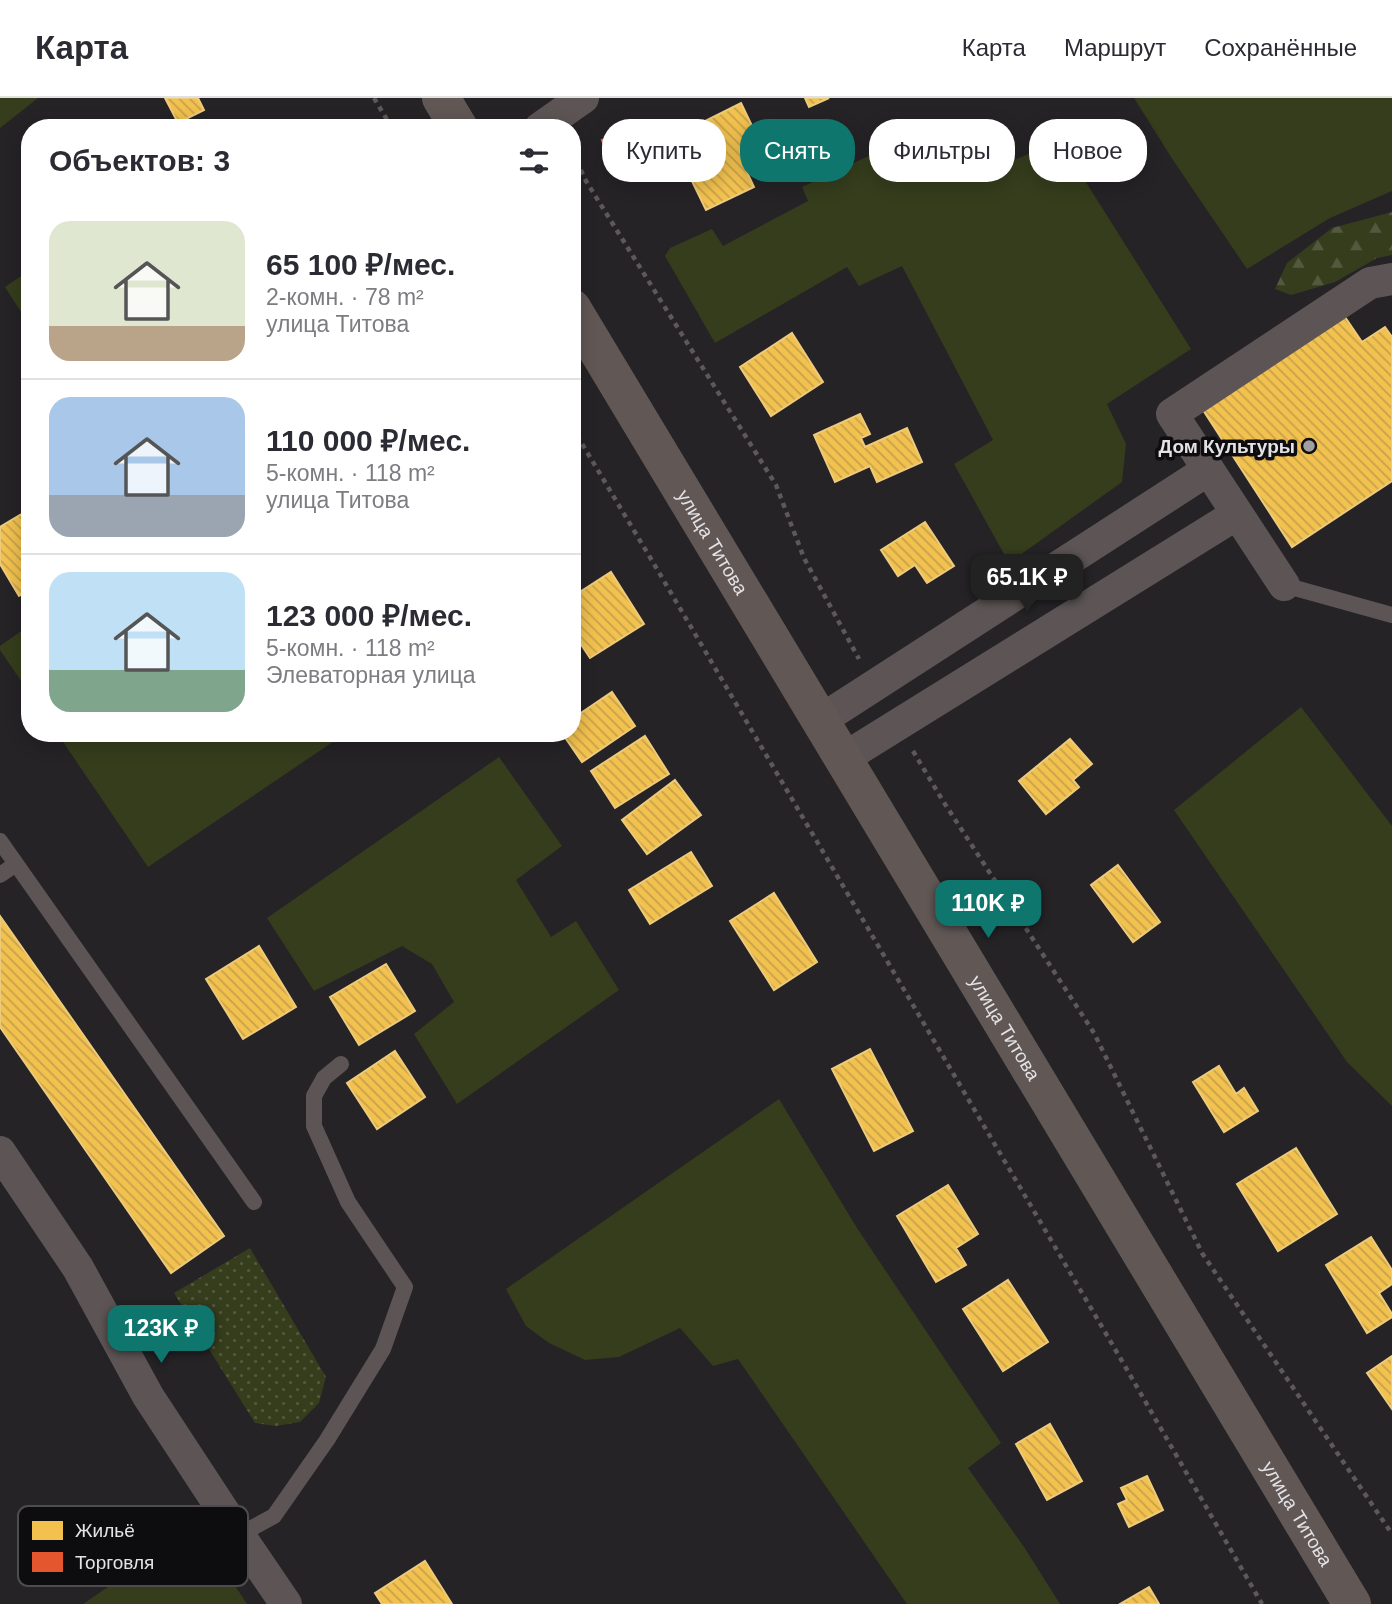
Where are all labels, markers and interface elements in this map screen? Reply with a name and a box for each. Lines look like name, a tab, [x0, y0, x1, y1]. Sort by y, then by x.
text: Карта	[35, 29, 128, 66]
text: Карта	[962, 34, 1026, 61]
text: Маршрут	[1064, 34, 1166, 61]
text: Сохранённые	[1204, 34, 1357, 61]
chip: Купить	[602, 119, 726, 182]
chip: Снять	[740, 119, 855, 182]
chip: Фильтры	[869, 119, 1015, 182]
chip: Новое	[1029, 119, 1147, 182]
icon: filters	[515, 142, 553, 180]
text: Объектов: 3	[49, 144, 230, 177]
text: 65 100 ₽/мес.	[266, 248, 455, 281]
icon: home	[105, 249, 189, 333]
text: 2-комн. · 78 m²	[266, 284, 424, 310]
text: улица Титова	[266, 311, 409, 337]
text: 110 000 ₽/мес.	[266, 424, 470, 457]
icon: home	[105, 425, 189, 509]
place label: Дом Культуры	[1159, 436, 1295, 457]
marker: Дом Культуры	[1301, 438, 1317, 454]
text: 5-комн. · 118 m²	[266, 460, 435, 486]
street label: улица Титова	[673, 486, 752, 599]
text: улица Титова	[266, 487, 409, 513]
pin: 65.1K ₽	[962, 554, 1092, 614]
text: 65.1K ₽	[986, 564, 1068, 590]
text: 123 000 ₽/мес.	[266, 599, 472, 632]
icon: home	[105, 600, 189, 684]
text: 5-комн. · 118 m²	[266, 635, 435, 661]
text: Элеваторная улица	[266, 662, 476, 688]
pin: 110K ₽	[931, 880, 1045, 940]
text: 110K ₽	[951, 890, 1025, 916]
street label: улица Титова	[965, 972, 1044, 1085]
pin: 123K ₽	[104, 1306, 218, 1365]
text: 123K ₽	[124, 1315, 198, 1341]
street label: улица Титова	[1258, 1458, 1337, 1570]
legend	[18, 1506, 248, 1586]
text: Жильё	[75, 1520, 135, 1541]
text: Торговля	[75, 1552, 154, 1573]

